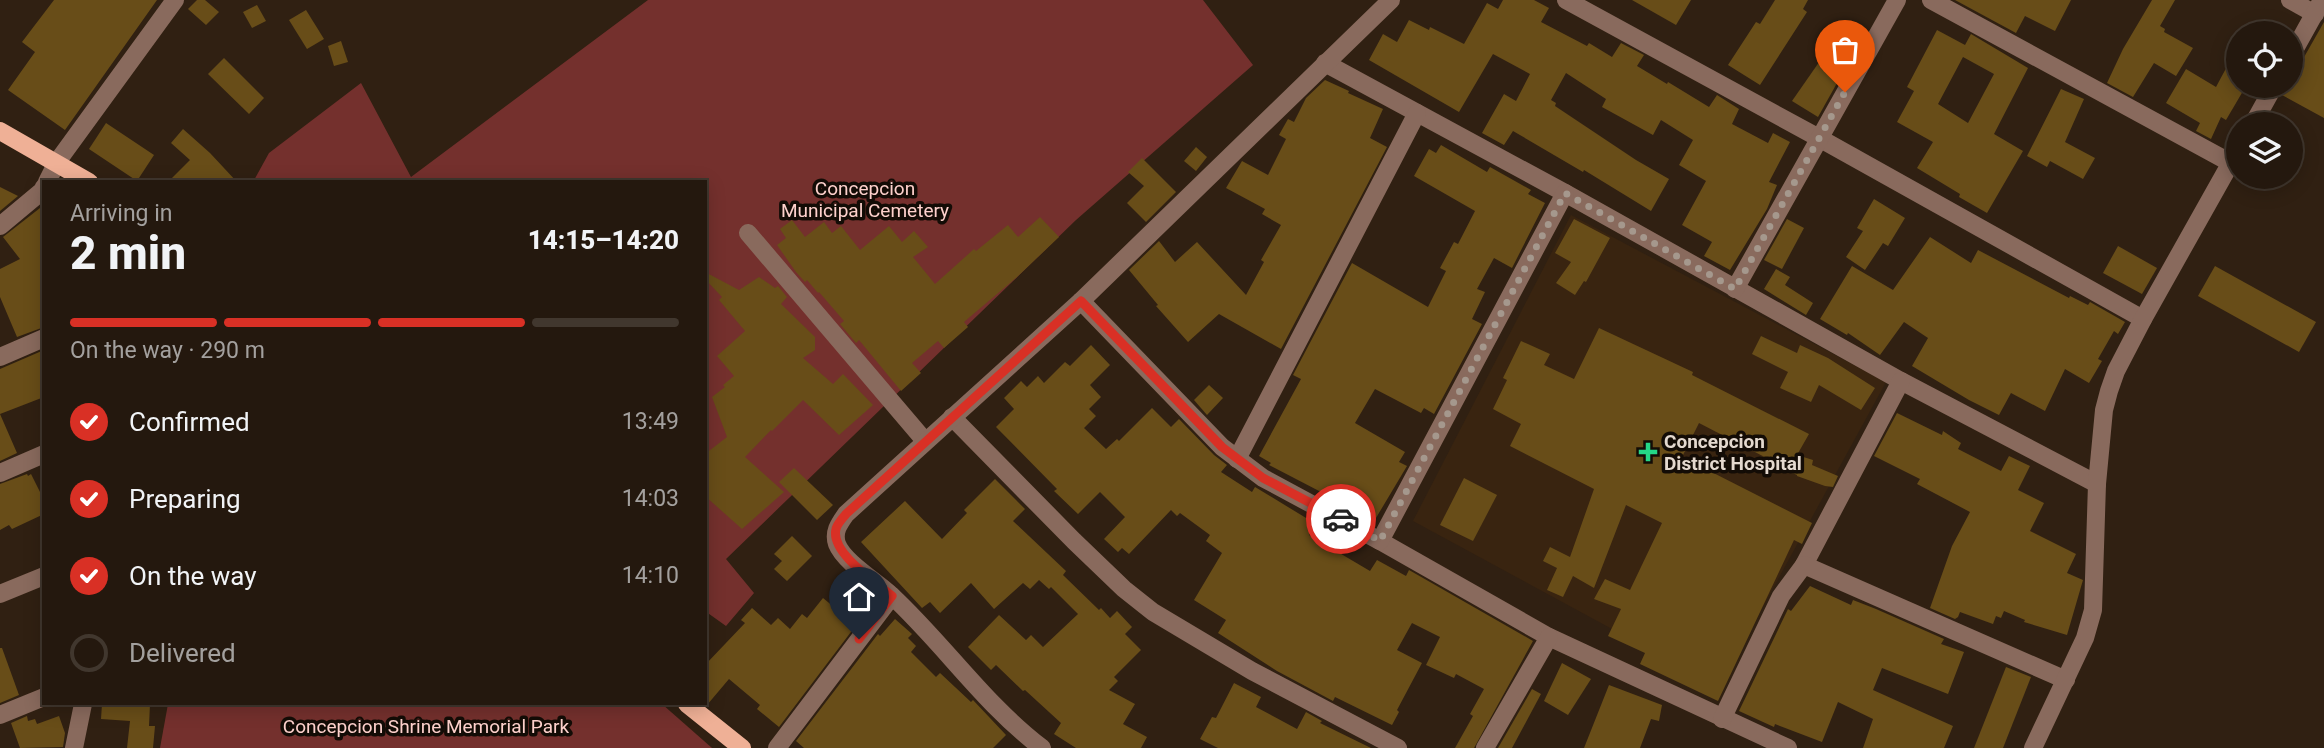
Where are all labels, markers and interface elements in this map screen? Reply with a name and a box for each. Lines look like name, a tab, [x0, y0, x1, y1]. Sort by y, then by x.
pin	[1815, 20, 1875, 92]
map controls	[2226, 21, 2303, 189]
button: locate	[2226, 21, 2303, 98]
icon: bag	[1826, 31, 1864, 69]
button: layers	[2226, 112, 2303, 189]
park label: Concepcion Municipal Cemetery	[781, 177, 949, 222]
text: Arriving in	[70, 200, 173, 227]
text: 14:15–14:20	[528, 225, 679, 255]
text: 2 min	[70, 226, 186, 280]
text: On the way · 290 m	[70, 337, 265, 364]
icon: check	[70, 403, 108, 441]
text: Confirmed	[129, 407, 250, 437]
text: 13:49	[622, 408, 679, 435]
place label: Concepcion District Hospital	[1664, 430, 1802, 475]
marker: Concepcion District Hospital	[1638, 442, 1658, 462]
icon: check	[70, 480, 108, 518]
text: Preparing	[129, 484, 241, 514]
courier	[1306, 484, 1376, 554]
text: 14:03	[622, 485, 679, 512]
icon: car	[1322, 500, 1360, 538]
icon: check	[70, 557, 108, 595]
text: On the way	[129, 561, 257, 591]
text: 14:10	[622, 562, 679, 589]
pin	[829, 567, 889, 639]
icon: home	[840, 578, 878, 616]
text: Delivered	[129, 638, 236, 668]
park label: Concepcion Shrine Memorial Park	[283, 715, 569, 738]

